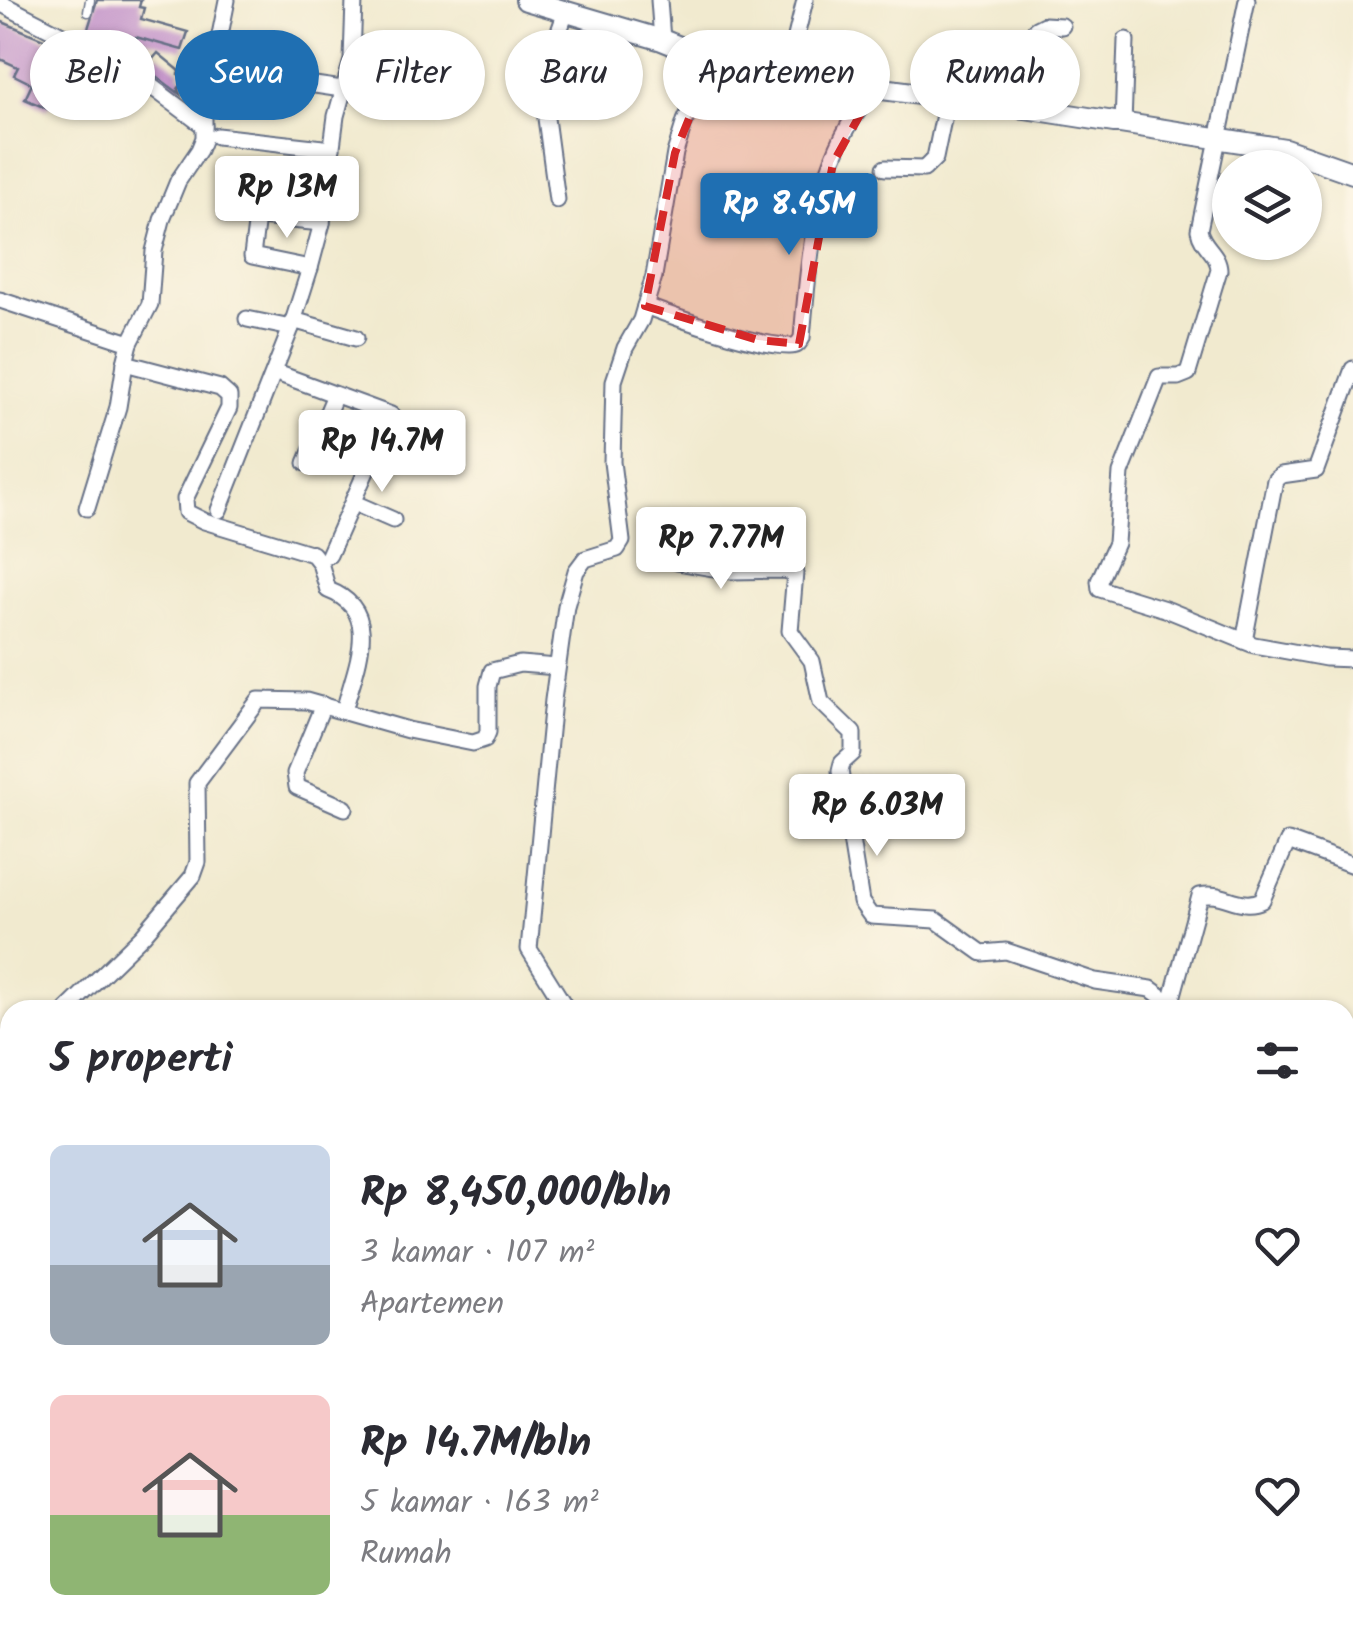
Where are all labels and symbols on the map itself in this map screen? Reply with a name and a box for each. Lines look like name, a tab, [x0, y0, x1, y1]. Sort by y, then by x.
pin: Rp 13M	[206, 156, 368, 241]
pin: Rp 8.45M	[686, 173, 892, 258]
pin: Rp 14.7M	[279, 410, 485, 495]
pin: Rp 7.77M	[618, 507, 824, 592]
pin: Rp 6.03M	[774, 774, 980, 859]

